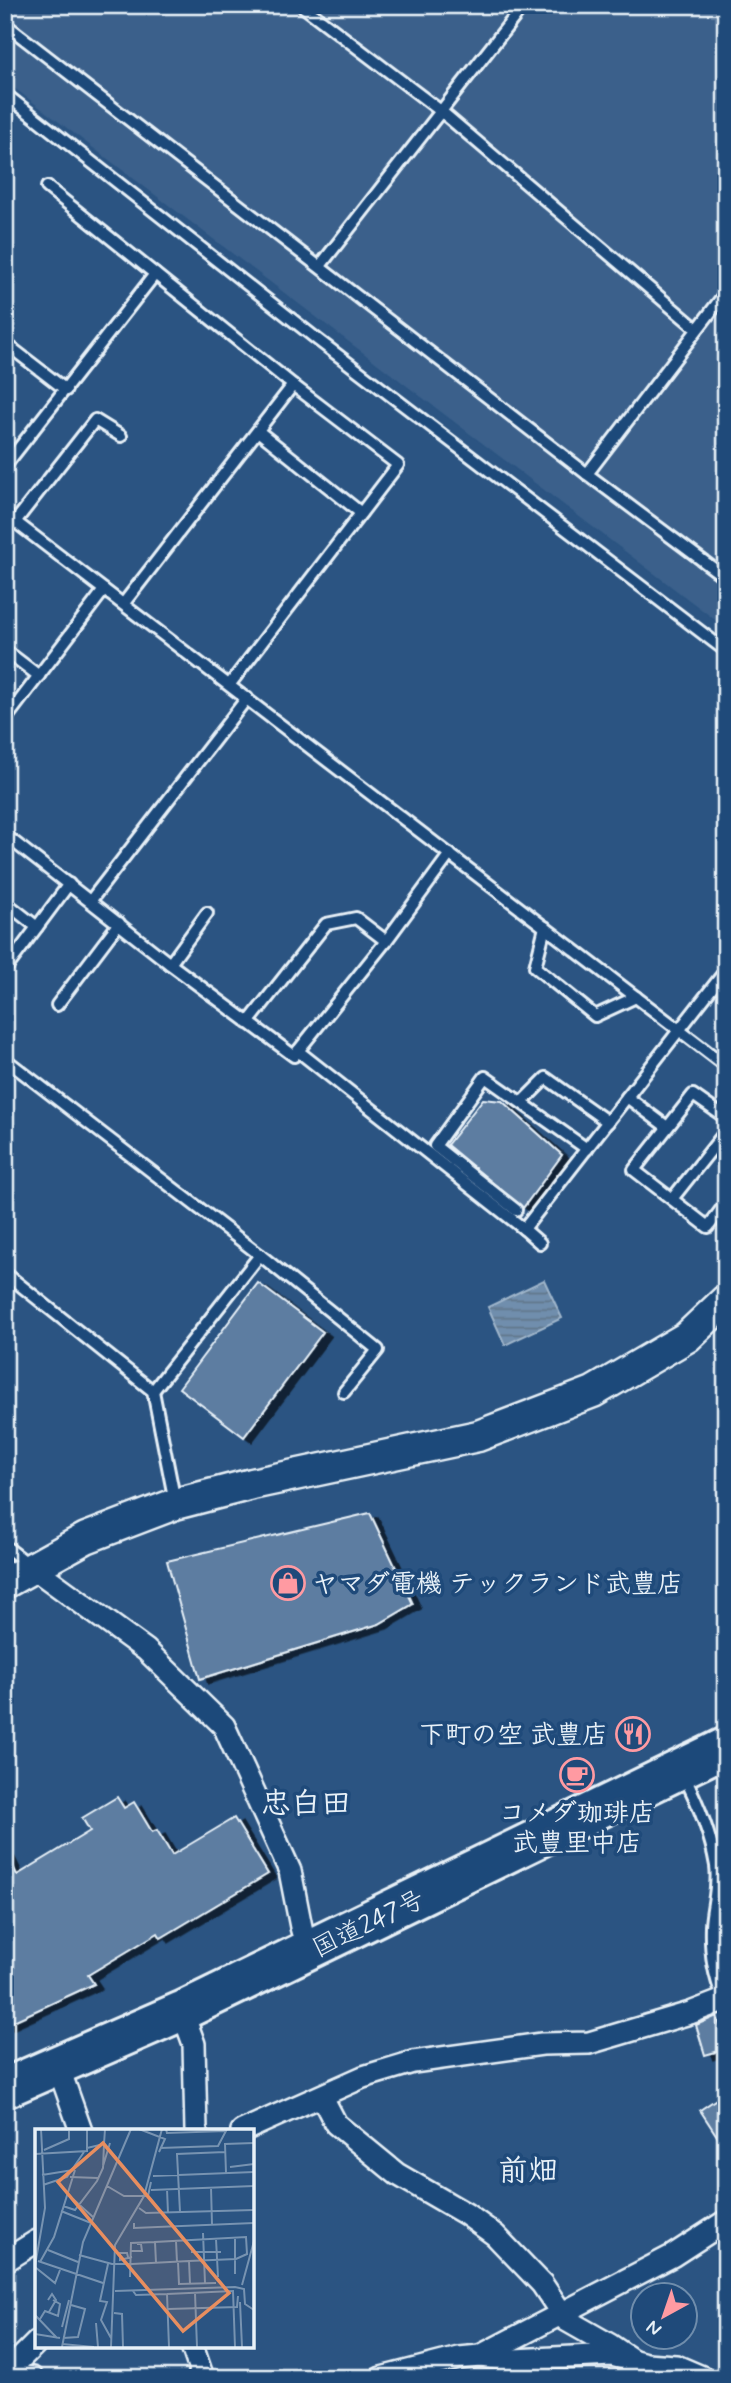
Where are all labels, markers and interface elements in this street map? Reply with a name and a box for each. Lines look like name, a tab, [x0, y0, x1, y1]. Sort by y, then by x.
shop icon: ヤマダ電機 テックランド武豊店	[269, 1564, 307, 1602]
place label: ヤマダ電機 テックランド武豊店	[312, 1568, 683, 1602]
restaurant icon: 下町の空 武豊店	[614, 1715, 652, 1753]
place label: 下町の空 武豊店	[419, 1719, 608, 1753]
cafe icon: コメダ珈琲店 武豊里中店	[558, 1756, 596, 1794]
district label: 忠白田	[261, 1785, 351, 1824]
place label: コメダ珈琲店 武豊里中店	[499, 1797, 655, 1861]
street label: 国道247号	[307, 1883, 431, 1967]
inset map	[35, 2129, 254, 2348]
district label: 前畑	[498, 2152, 558, 2191]
north arrow	[630, 2282, 700, 2352]
text: N	[641, 2314, 667, 2342]

